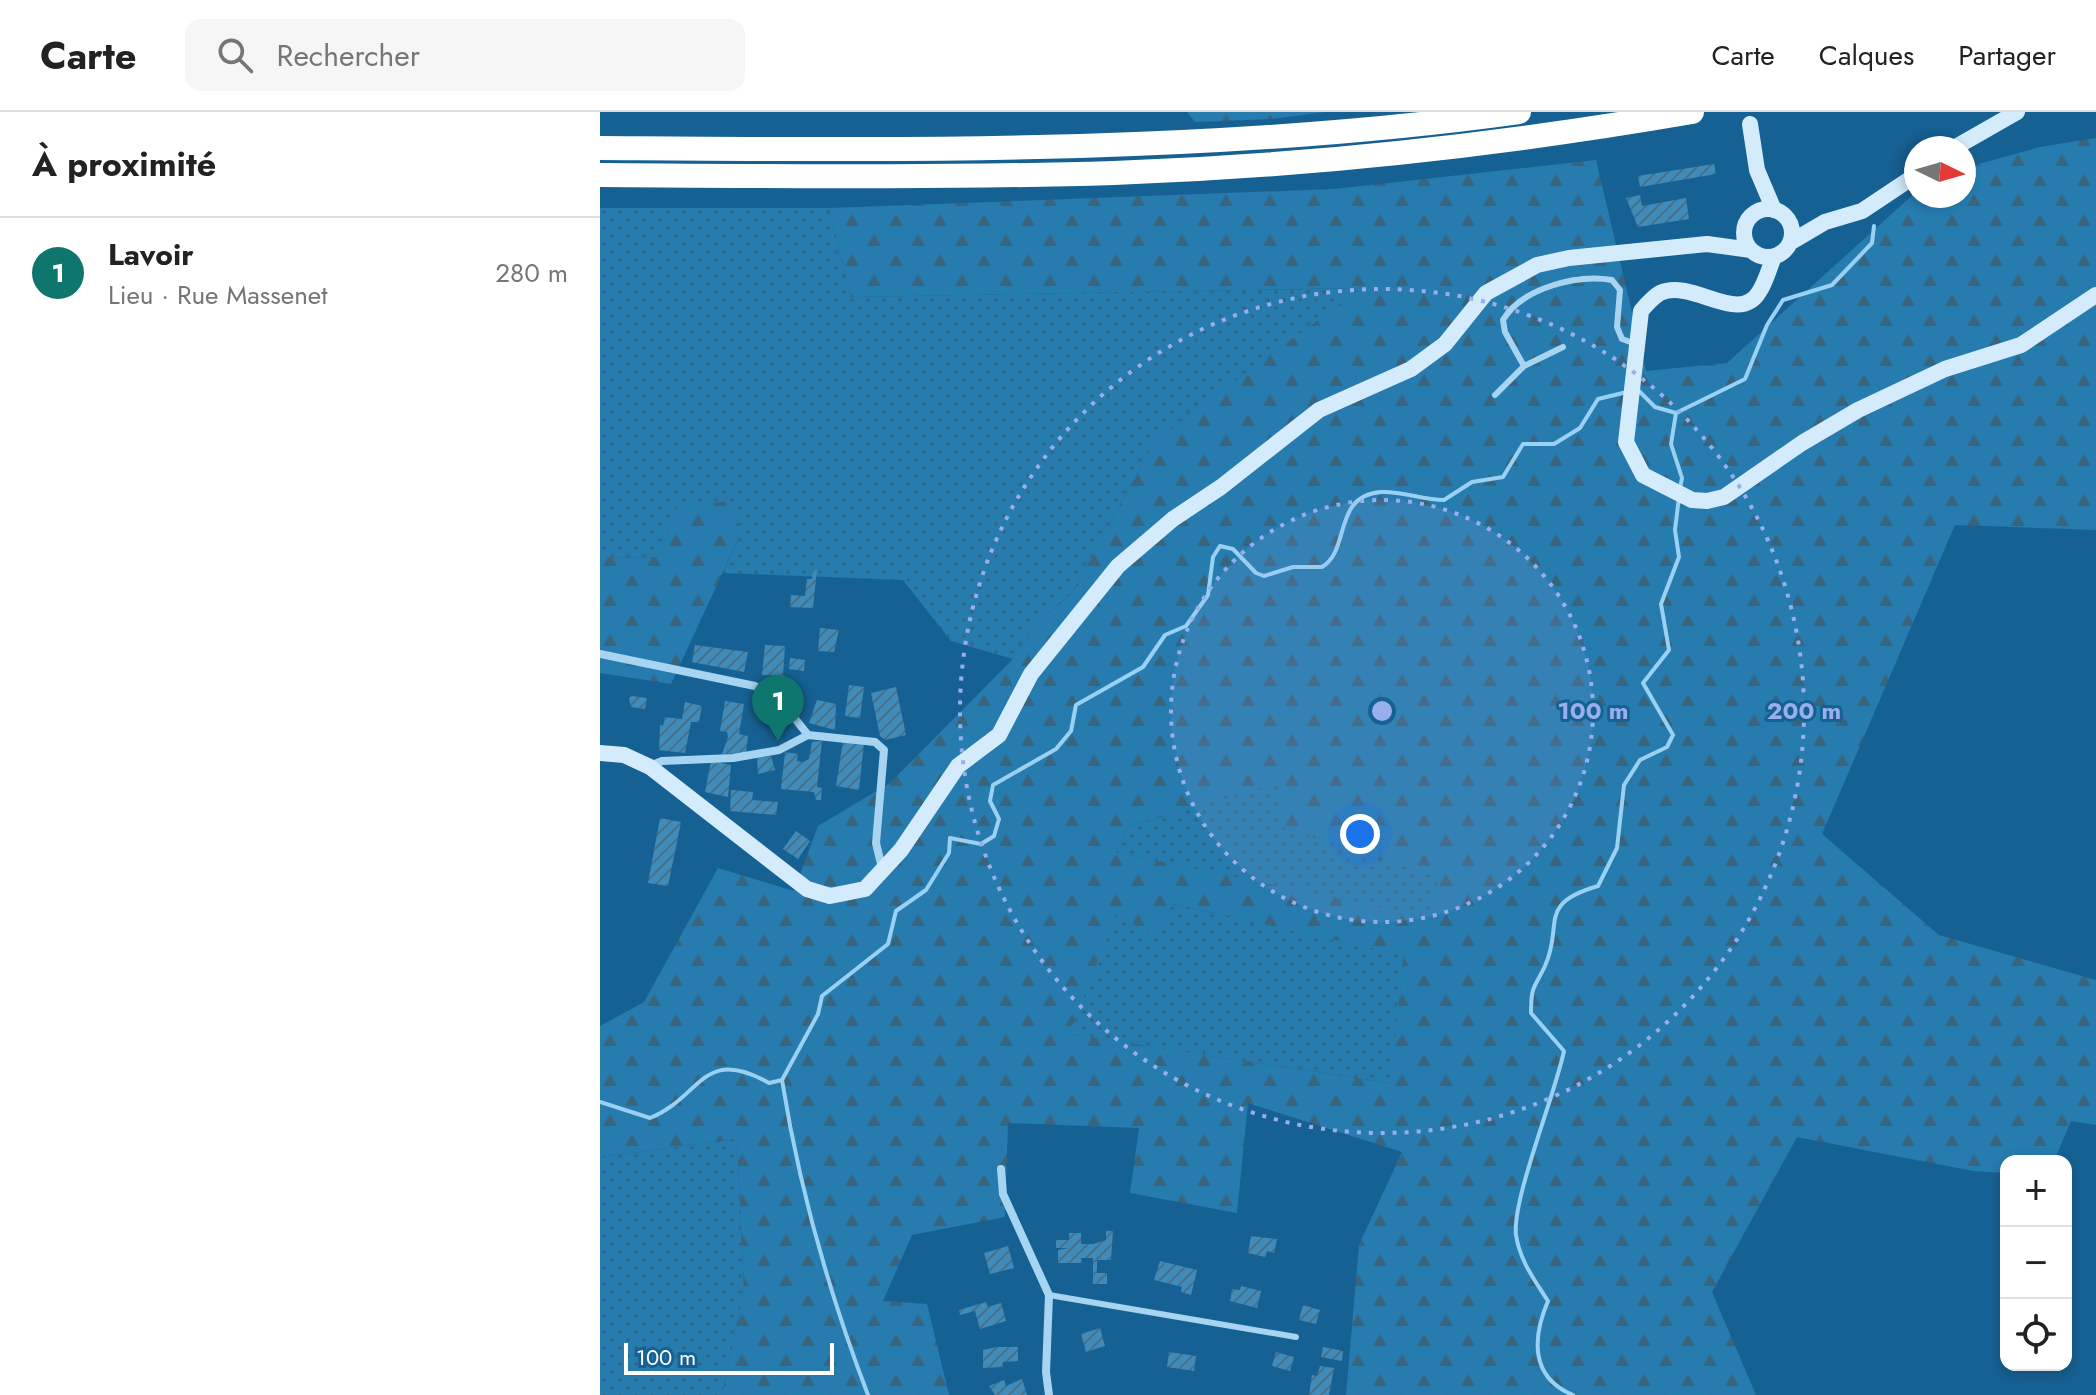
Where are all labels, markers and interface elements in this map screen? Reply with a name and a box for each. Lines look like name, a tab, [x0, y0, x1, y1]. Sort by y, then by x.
search box	[185, 19, 745, 91]
text: Carte	[40, 28, 137, 83]
icon: search	[213, 33, 257, 77]
text: Rechercher	[277, 34, 420, 77]
text: Carte	[1711, 35, 1775, 76]
text: Calques	[1819, 35, 1914, 76]
text: Partager	[1958, 35, 2056, 76]
north arrow	[1904, 136, 1976, 208]
text: À proximité	[32, 140, 216, 189]
text: Lavoir	[108, 233, 194, 276]
text: 1	[51, 254, 65, 292]
text: 280 m	[495, 254, 568, 292]
text: Lieu · Rue Massenet	[108, 276, 328, 314]
pin: 1	[752, 675, 804, 741]
text: 100 m	[1558, 693, 1628, 728]
text: 200 m	[1767, 693, 1841, 728]
centre of rings	[1368, 697, 1396, 725]
your location	[1340, 814, 1380, 854]
map controls	[2000, 1155, 2072, 1371]
button: +	[2000, 1155, 2072, 1227]
button: −	[2000, 1227, 2072, 1299]
button: locate	[2000, 1299, 2072, 1371]
scale bar	[624, 1339, 834, 1375]
text: 100 m	[636, 1341, 696, 1373]

